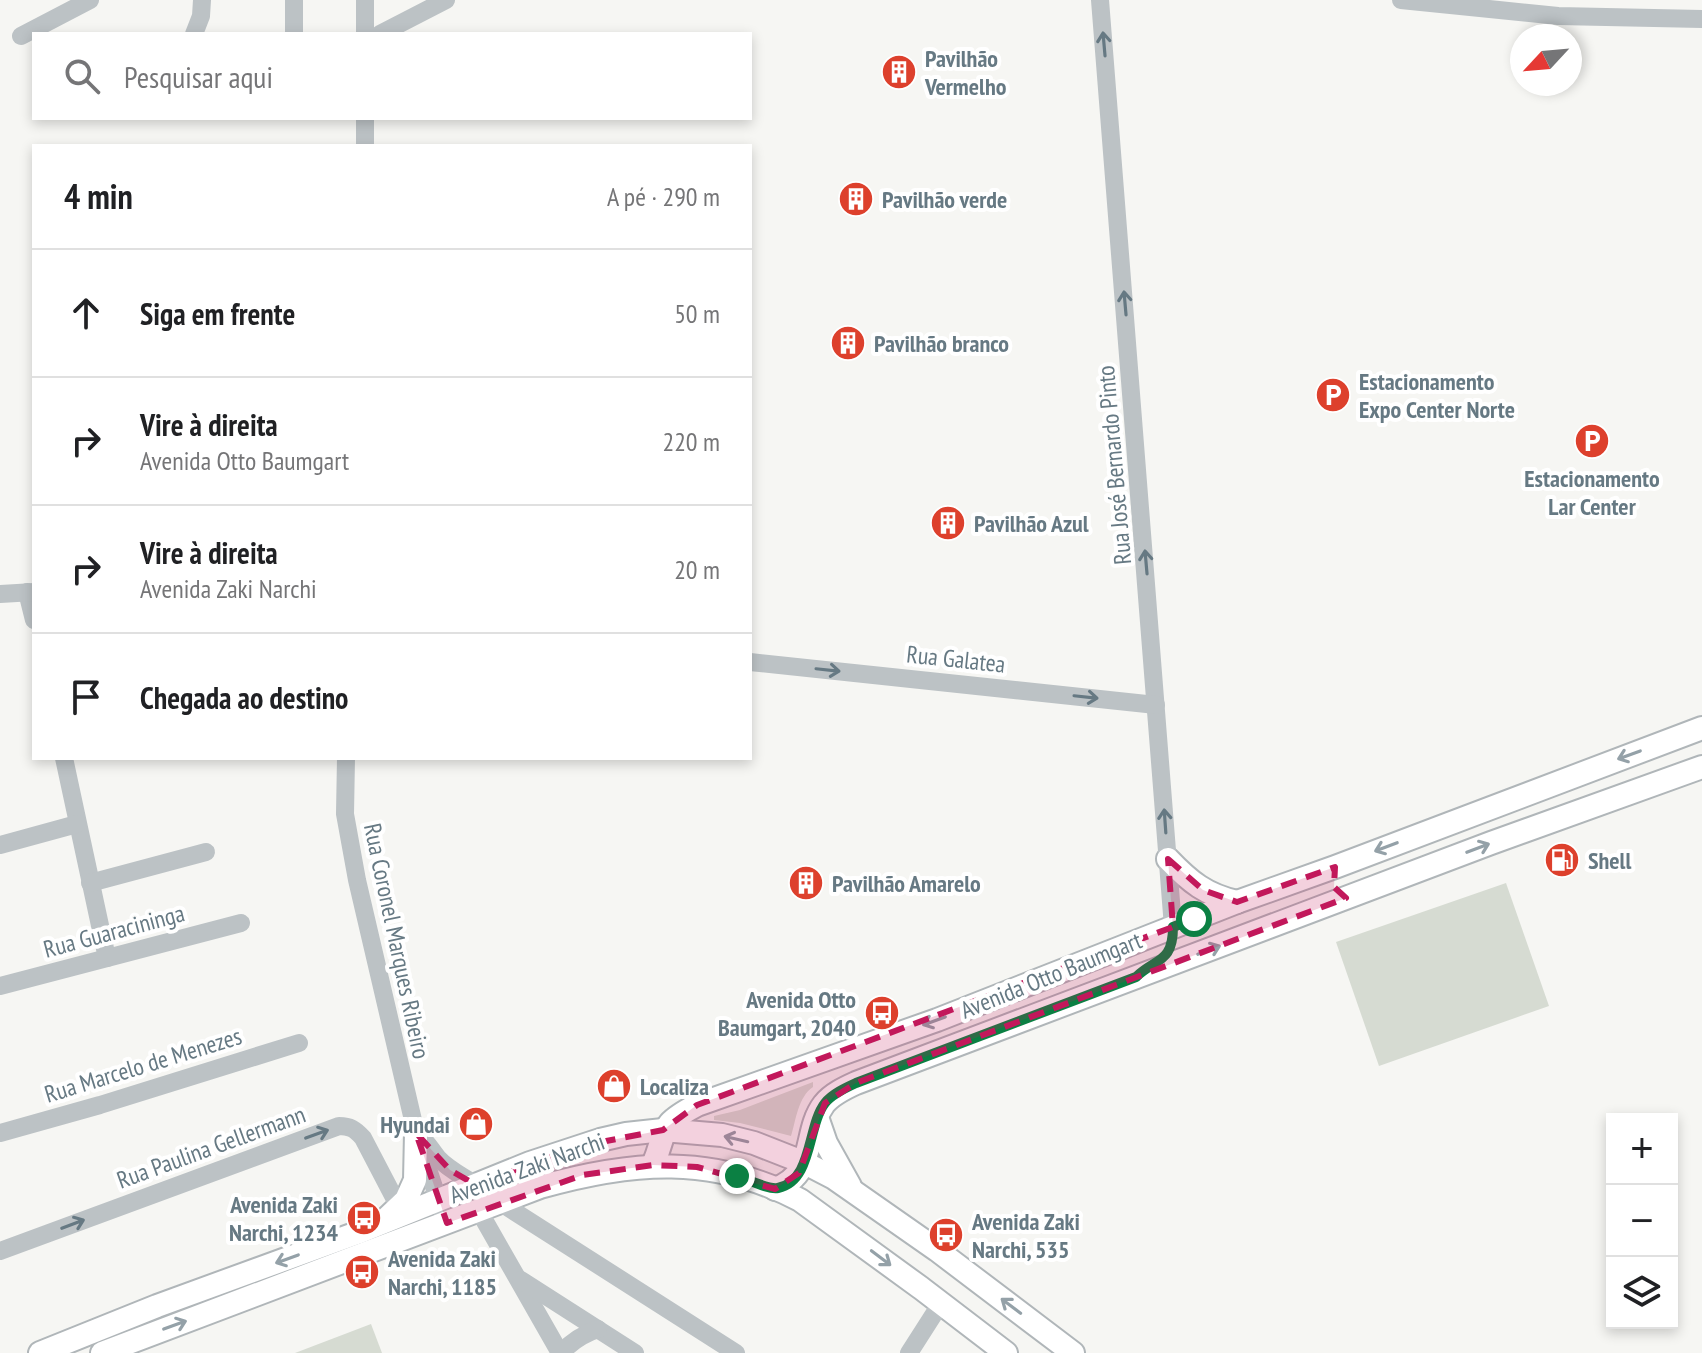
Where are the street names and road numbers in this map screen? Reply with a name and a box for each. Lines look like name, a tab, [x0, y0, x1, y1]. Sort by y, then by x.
street label: Rua José Bernardo Pinto	[1090, 364, 1138, 566]
street label: Rua Galatea	[905, 638, 1007, 680]
street label: Rua Coronel Marques Ribeiro	[357, 820, 437, 1062]
street label: Rua Guaracininga	[40, 897, 188, 965]
street label: Avenida Otto Baumgart	[956, 924, 1147, 1026]
street label: Rua Marcelo de Menezes	[41, 1020, 245, 1110]
street label: Rua Paulina Gellermann	[112, 1098, 310, 1196]
street label: Avenida Zaki Narchi	[445, 1126, 609, 1210]

